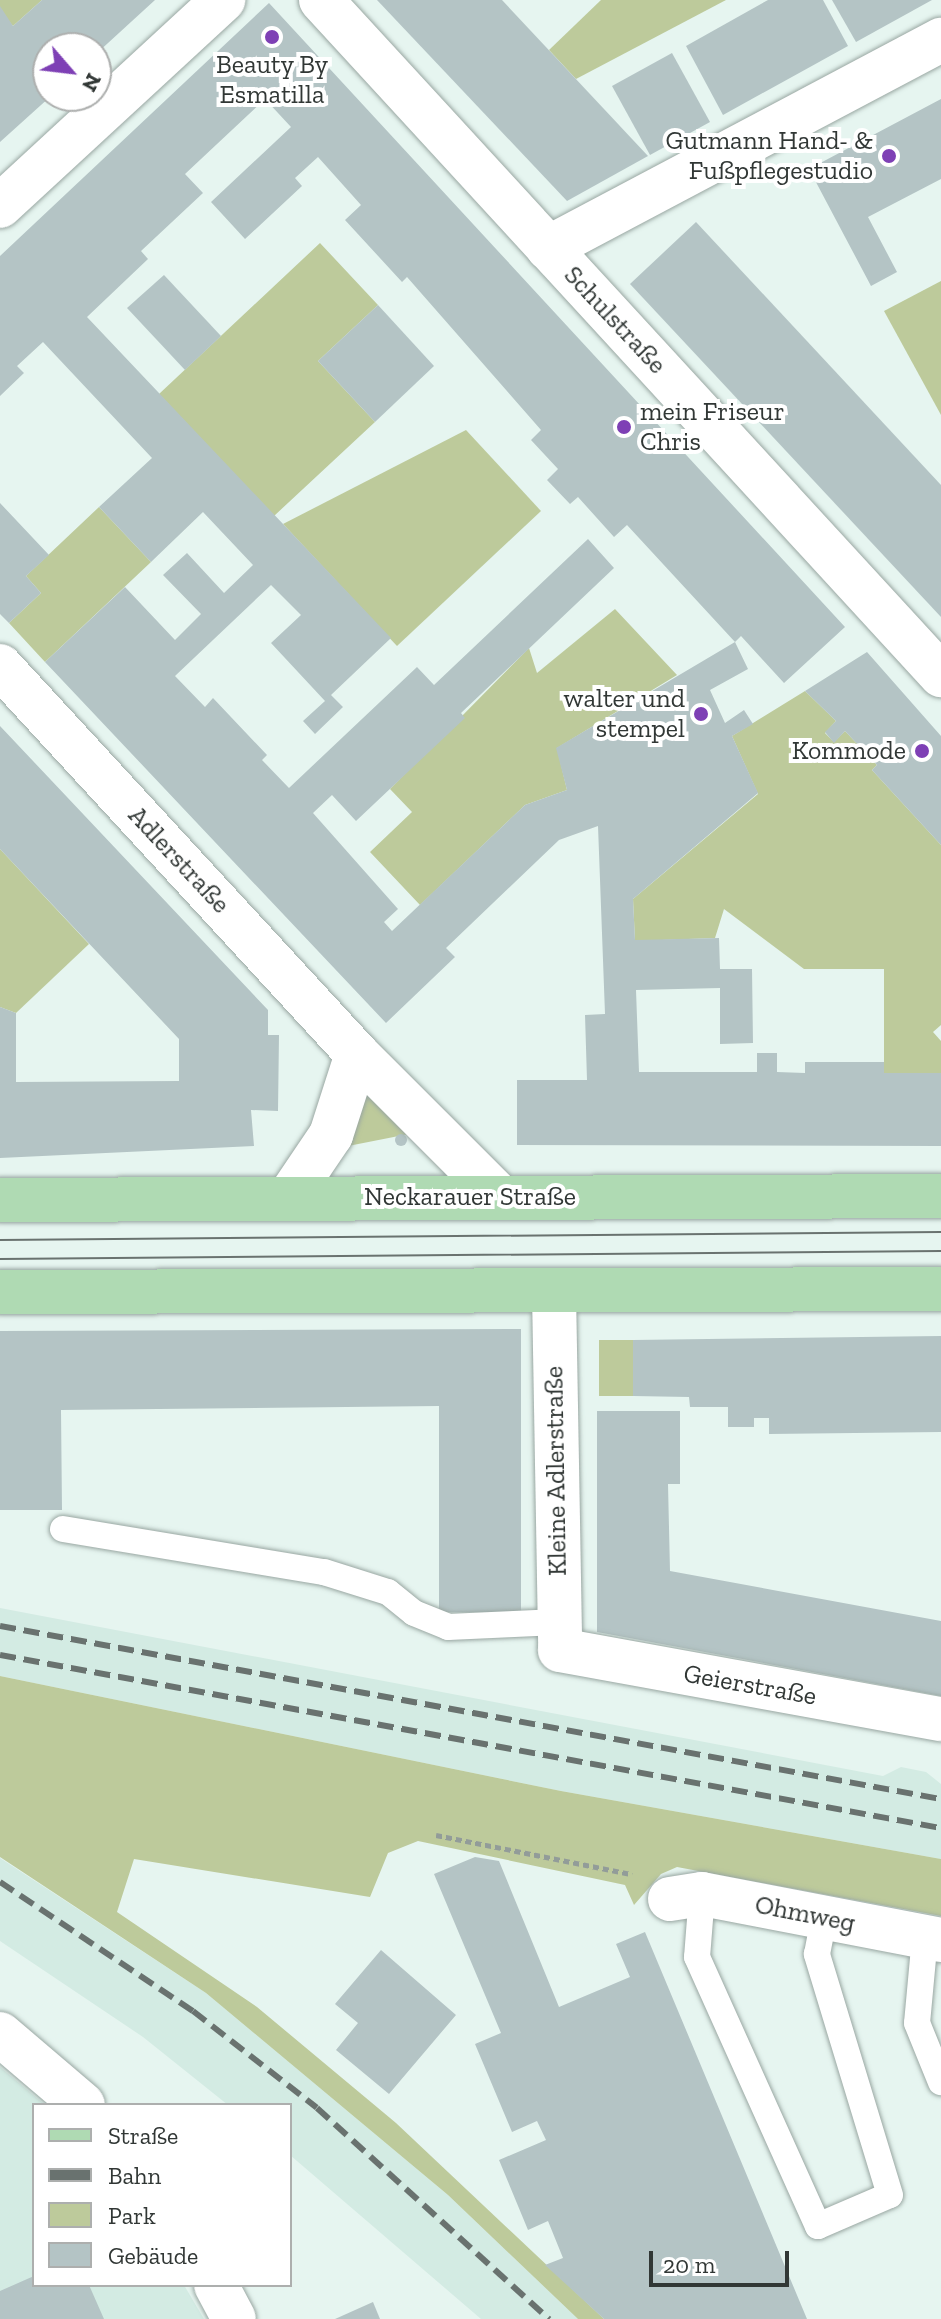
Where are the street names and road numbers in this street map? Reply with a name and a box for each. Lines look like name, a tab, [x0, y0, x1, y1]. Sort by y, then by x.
street label: Schulstraße	[557, 260, 673, 380]
street label: Adlerstraße	[122, 800, 236, 920]
street label: Neckarauer Straße	[364, 1181, 576, 1213]
street label: Kleine Adlerstraße	[539, 1365, 573, 1577]
street label: Geierstraße	[681, 1658, 819, 1712]
street label: Ohmweg	[752, 1889, 858, 1939]

